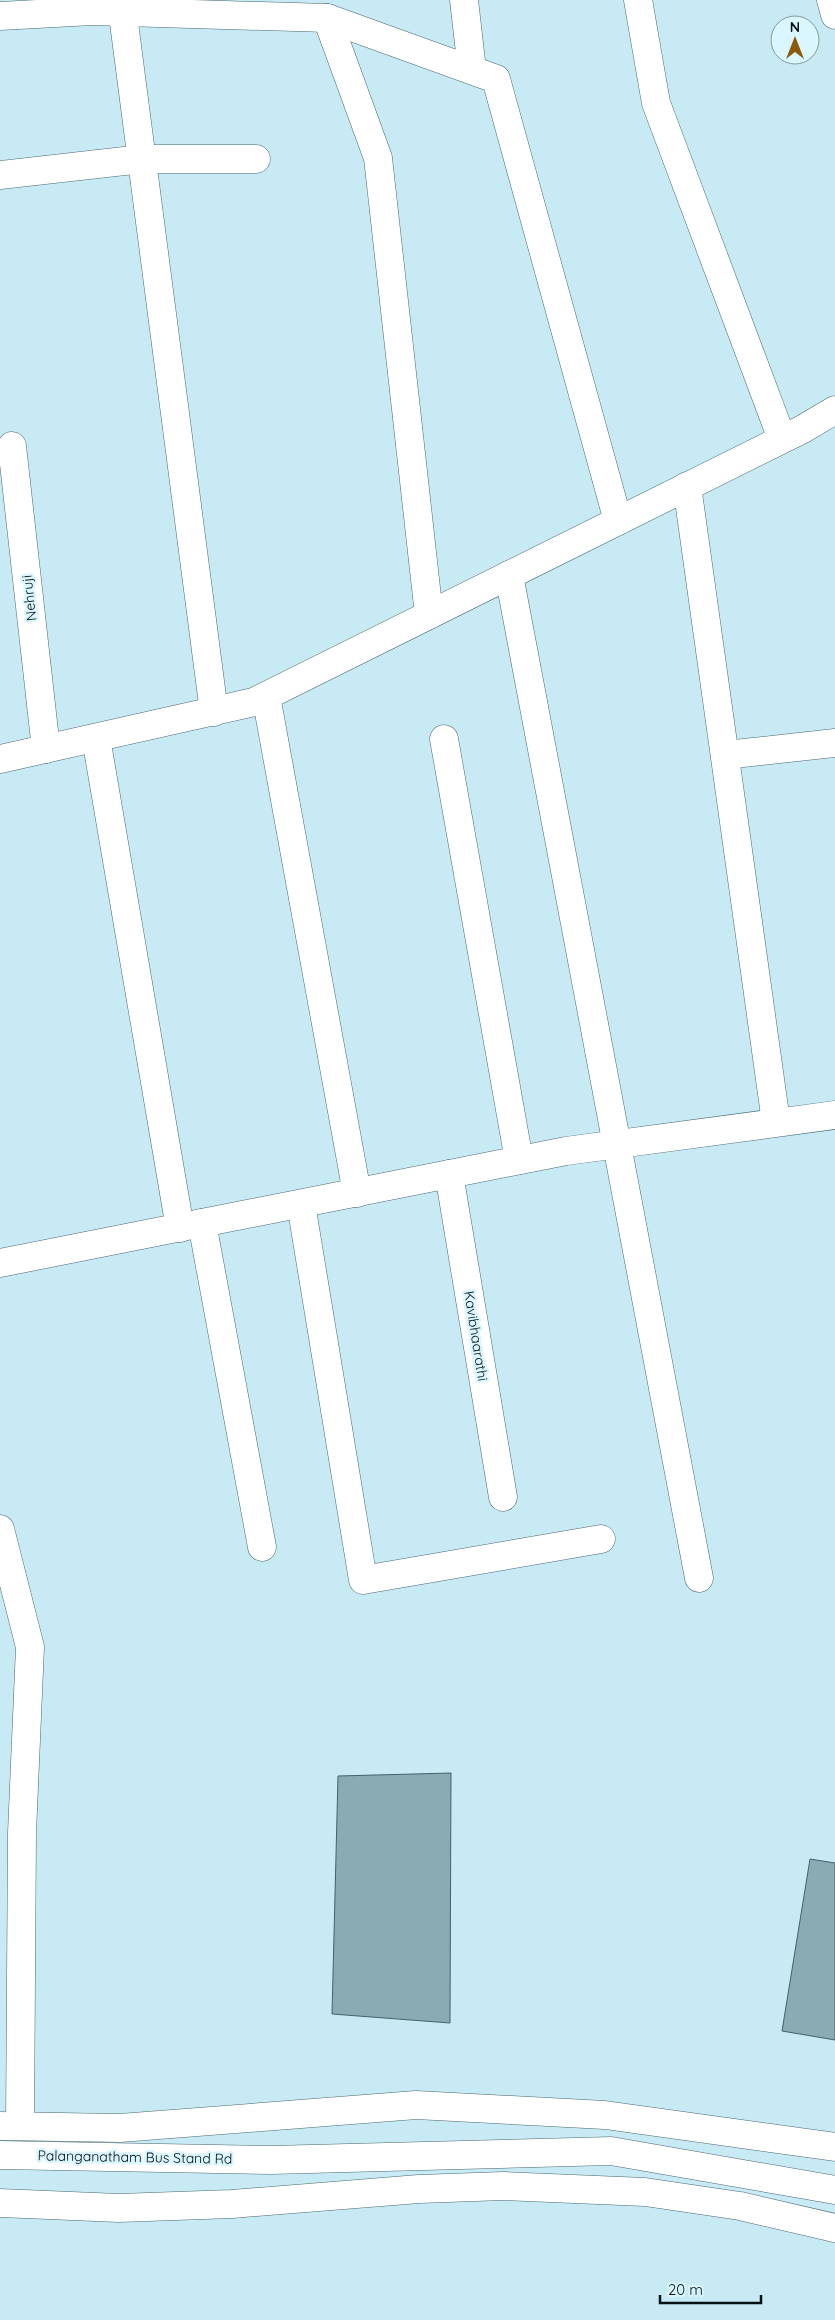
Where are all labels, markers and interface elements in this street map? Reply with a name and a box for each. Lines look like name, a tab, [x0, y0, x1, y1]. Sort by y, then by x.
north arrow	[770, 15, 820, 65]
text: N	[790, 18, 800, 36]
street label: Nehruji	[18, 574, 40, 622]
street label: Kavibhaarathi	[460, 1290, 492, 1382]
street label: Palanganatham Bus Stand Rd	[37, 2146, 233, 2168]
scale bar	[660, 2272, 761, 2304]
text: 20 m	[668, 2280, 703, 2299]

